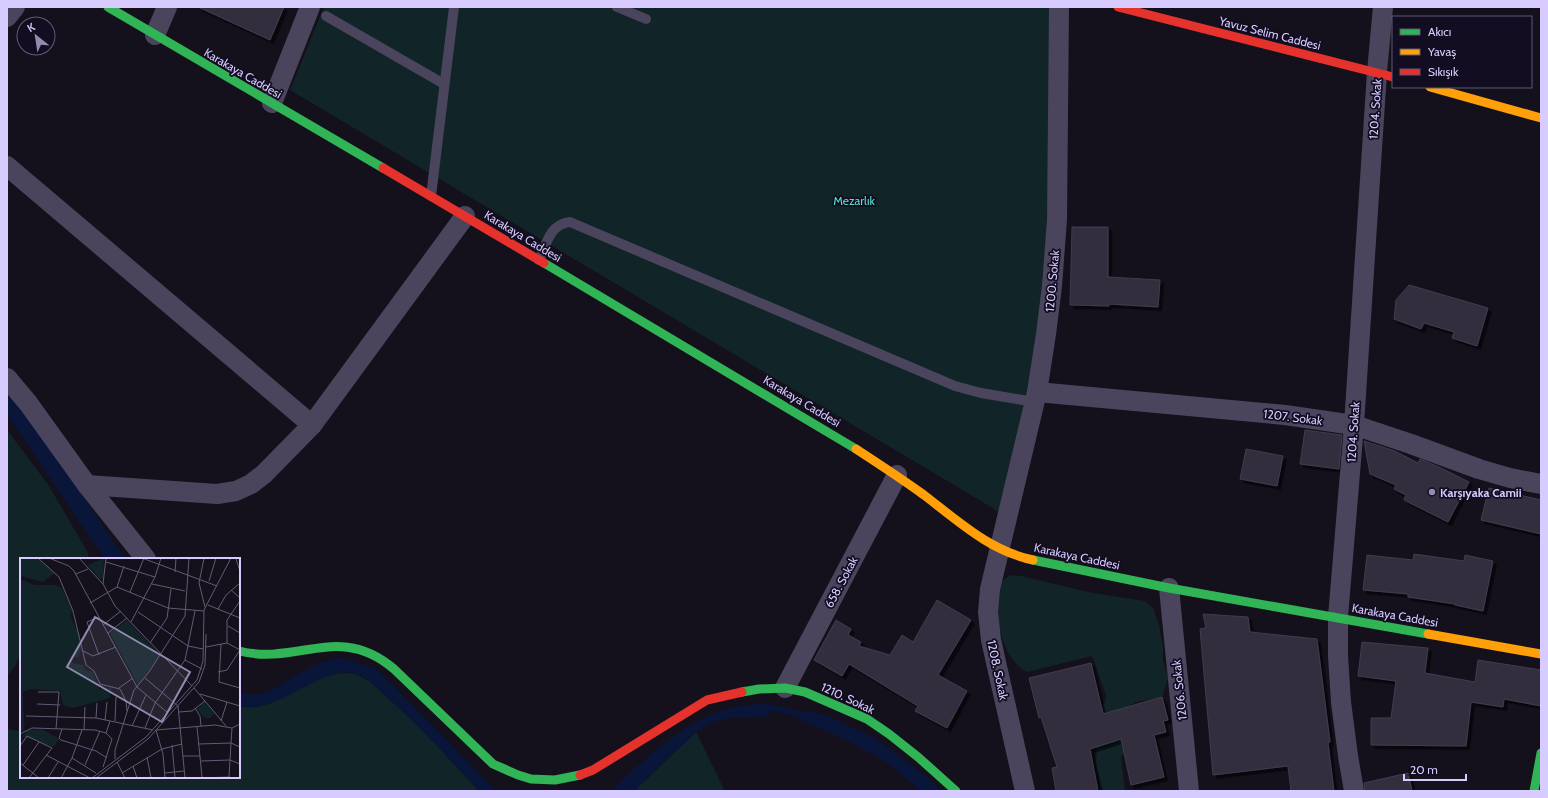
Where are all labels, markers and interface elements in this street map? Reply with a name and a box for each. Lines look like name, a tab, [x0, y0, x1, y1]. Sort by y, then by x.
street label: Yavuz Selim Caddesi	[1217, 13, 1322, 53]
north arrow	[16, 16, 56, 56]
legend	[1392, 16, 1532, 88]
text: K	[25, 20, 38, 35]
text: Akıcı	[1428, 24, 1451, 39]
text: Yavaş	[1427, 44, 1456, 59]
street label: Karakaya Caddesi	[201, 45, 285, 101]
text: Sıkışık	[1428, 64, 1459, 79]
street label: 1204. Sokak	[1365, 78, 1385, 140]
park label: Mezarlık	[833, 193, 875, 208]
street label: Karakaya Caddesi	[482, 207, 564, 265]
street label: 1200. Sokak	[1042, 249, 1062, 313]
street label: Karakaya Caddesi	[761, 372, 843, 430]
street label: 1204. Sokak	[1343, 401, 1363, 463]
street label: 1207. Sokak	[1263, 406, 1324, 428]
place label: Karşıyaka Camii	[1440, 485, 1522, 500]
marker: Karşıyaka Camii	[1427, 487, 1437, 497]
street label: Karakaya Caddesi	[1033, 540, 1121, 572]
street label: 658. Sokak	[821, 553, 861, 610]
inset map	[20, 558, 240, 778]
street label: Karakaya Caddesi	[1351, 600, 1439, 630]
street label: 1208. Sokak	[984, 639, 1012, 702]
street label: 1206. Sokak	[1168, 658, 1190, 721]
street label: 1210. Sokak	[819, 679, 878, 717]
scale bar	[1404, 756, 1466, 782]
text: 20 m	[1410, 762, 1438, 777]

